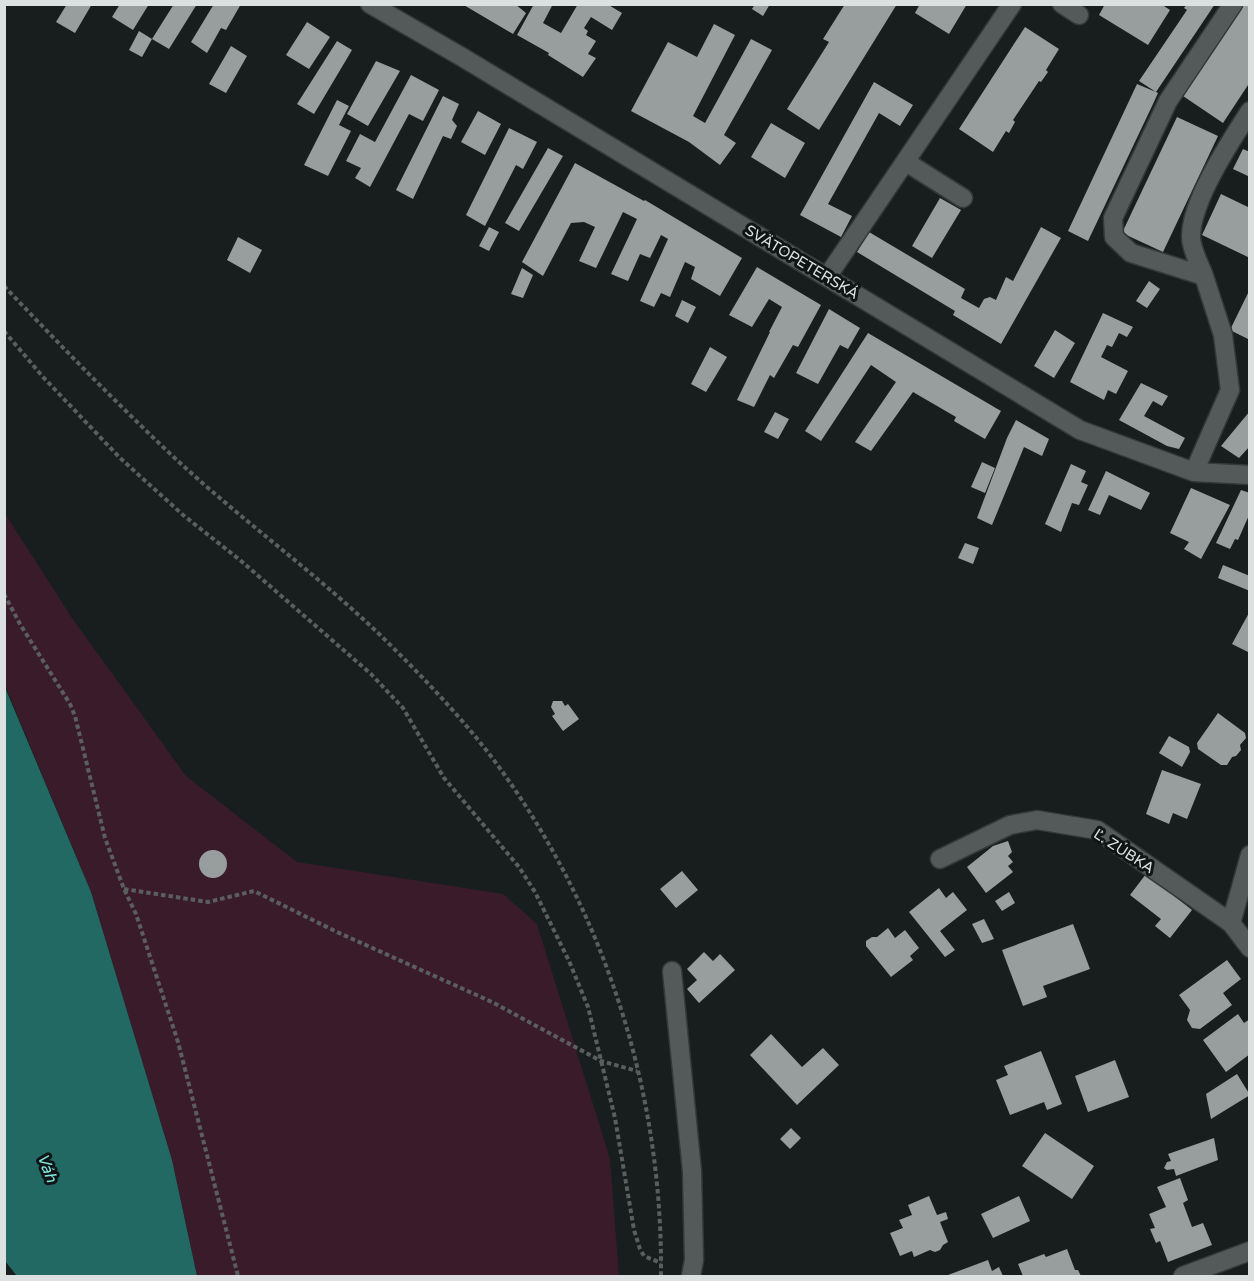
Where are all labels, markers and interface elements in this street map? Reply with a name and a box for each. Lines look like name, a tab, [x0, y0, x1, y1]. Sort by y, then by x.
street label: SVÄTOPETERSKÁ	[742, 221, 862, 303]
street label: Ľ. ZÚBKA	[1090, 825, 1158, 877]
water label: Váh	[32, 1151, 62, 1186]

